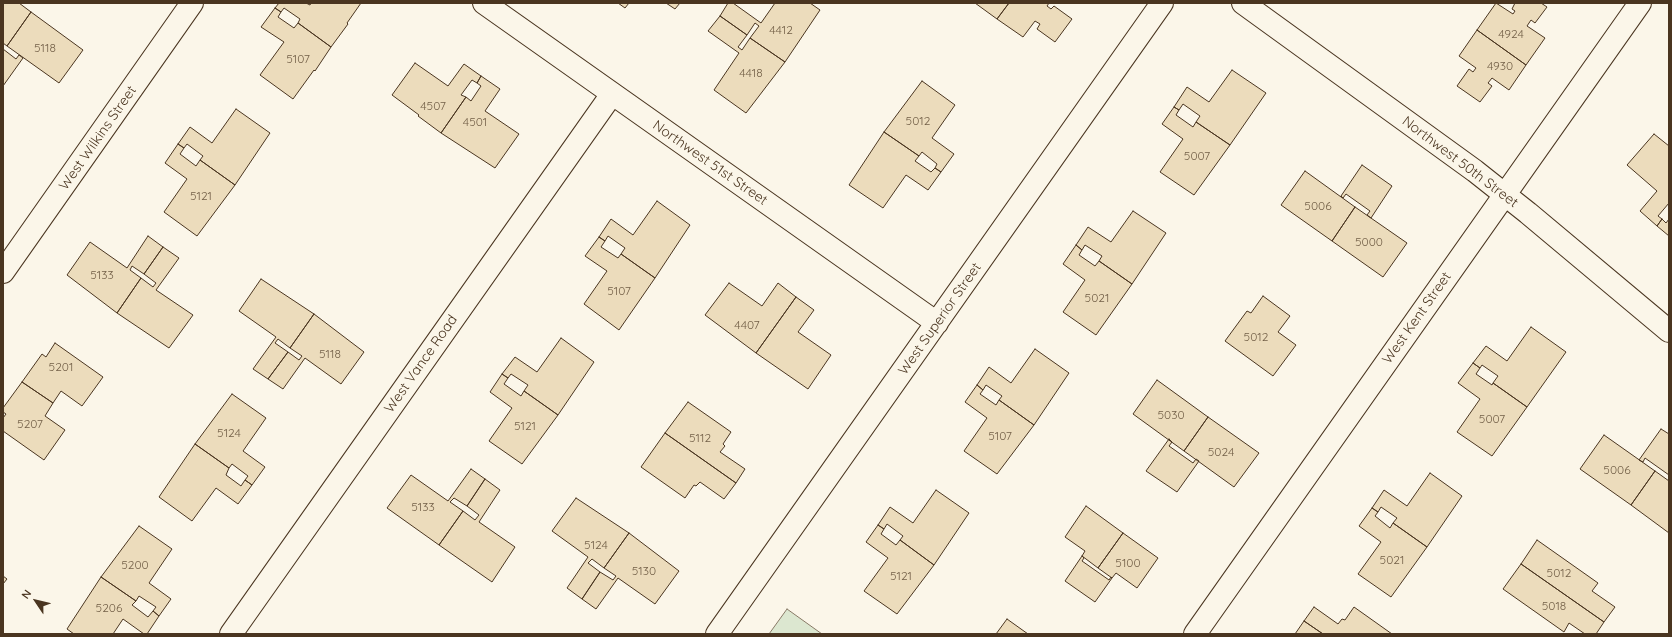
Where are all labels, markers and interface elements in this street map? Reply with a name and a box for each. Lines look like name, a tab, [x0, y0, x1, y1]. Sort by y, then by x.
house number: 4412	[769, 23, 793, 37]
house number: 4924	[1498, 27, 1524, 41]
house number: 5118	[34, 41, 56, 55]
house number: 5107	[286, 52, 310, 66]
house number: 4930	[1487, 59, 1513, 73]
house number: 4418	[739, 66, 763, 80]
street label: West Wilkins Street	[56, 83, 140, 193]
house number: 4507	[420, 99, 446, 113]
street label: Northwest 50th Street	[1399, 113, 1521, 211]
house number: 5012	[906, 114, 930, 128]
house number: 4501	[463, 115, 487, 129]
street label: Northwest 51st Street	[649, 117, 771, 209]
house number: 5007	[1184, 149, 1210, 163]
house number: 5121	[190, 189, 212, 203]
house number: 5006	[1304, 199, 1332, 213]
house number: 5000	[1355, 235, 1383, 249]
street label: West Superior Street	[895, 260, 985, 378]
house number: 5133	[90, 268, 114, 282]
street label: West Kent Street	[1379, 269, 1455, 367]
house number: 5107	[607, 284, 631, 298]
house number: 5021	[1085, 291, 1109, 305]
street label: West Vance Road	[381, 312, 461, 416]
house number: 4407	[734, 318, 760, 332]
house number: 5012	[1244, 330, 1268, 344]
house number: 5118	[319, 347, 341, 361]
house number: 5201	[49, 360, 73, 374]
house number: 5030	[1157, 408, 1185, 422]
house number: 5007	[1479, 412, 1505, 426]
house number: 5207	[17, 417, 43, 431]
house number: 5121	[514, 419, 536, 433]
house number: 5124	[217, 426, 241, 440]
house number: 5107	[988, 429, 1012, 443]
house number: 5112	[689, 431, 711, 445]
house number: 5024	[1208, 445, 1234, 459]
house number: 5006	[1603, 463, 1631, 477]
house number: 5133	[411, 500, 435, 514]
house number: 5124	[584, 538, 608, 552]
house number: 5021	[1380, 553, 1404, 567]
house number: 5100	[1115, 556, 1141, 570]
house number: 5200	[121, 558, 149, 572]
house number: 5130	[632, 564, 656, 578]
house number: 5012	[1547, 566, 1571, 580]
house number: 5121	[890, 569, 912, 583]
north arrow	[16, 581, 56, 621]
text: N	[18, 587, 34, 601]
house number: 5018	[1542, 599, 1566, 613]
house number: 5206	[96, 601, 122, 615]

